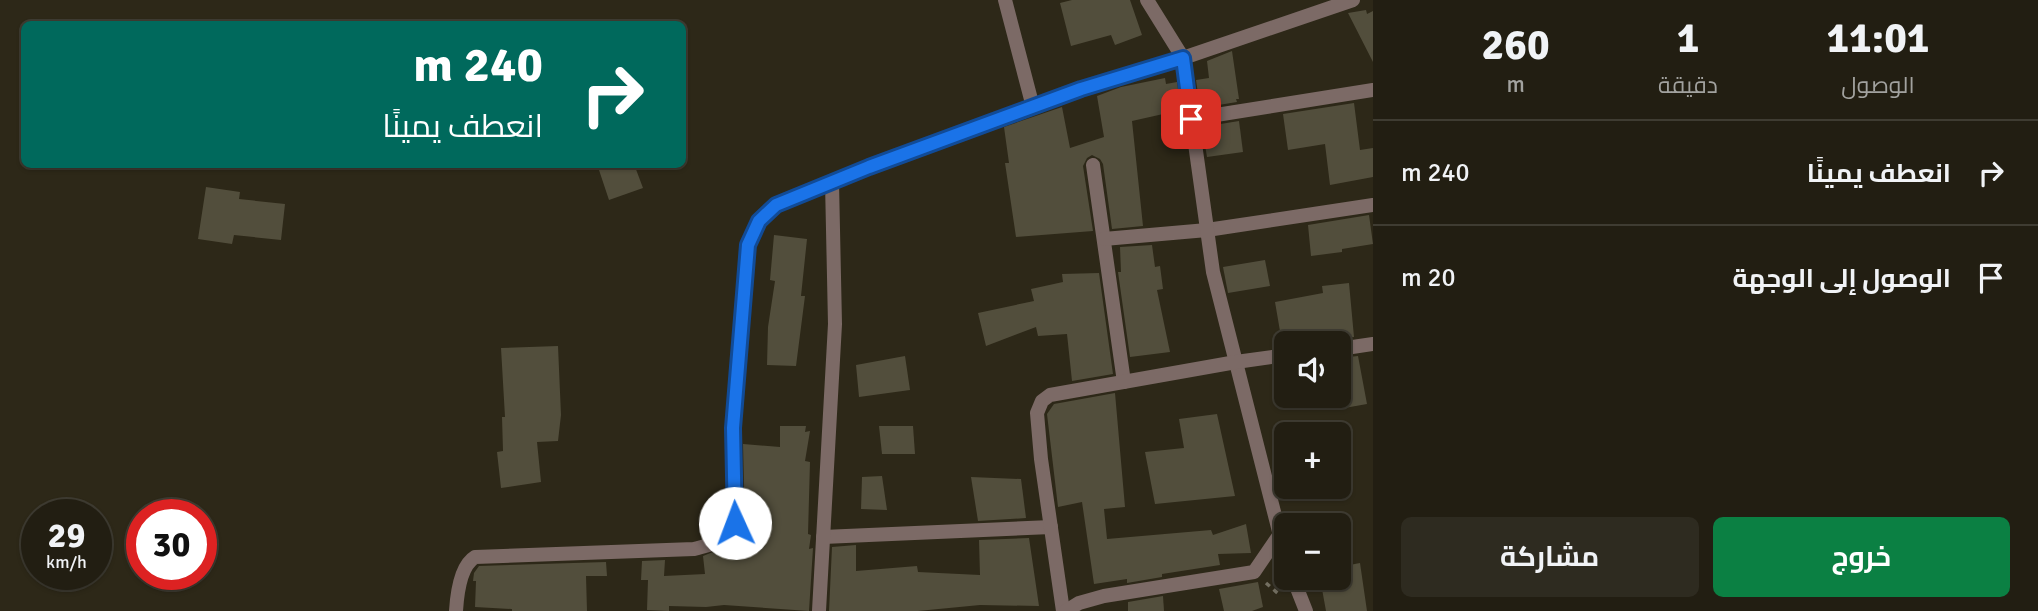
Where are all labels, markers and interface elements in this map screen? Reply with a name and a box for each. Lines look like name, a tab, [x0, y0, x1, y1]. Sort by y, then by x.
text: 1	[1677, 13, 1699, 64]
text: 11:01	[1826, 13, 1930, 64]
text: 260	[1482, 20, 1550, 71]
text: 240 m	[413, 35, 543, 95]
icon: right	[567, 49, 658, 140]
text: m	[1506, 70, 1525, 99]
text: دقيقة	[1658, 71, 1718, 100]
text: الوصول	[1841, 71, 1915, 100]
pin	[1161, 89, 1221, 149]
icon: arrive	[1172, 100, 1210, 138]
text: انعطف يمينًا	[382, 107, 543, 146]
icon: right	[1972, 154, 2010, 192]
text: 240 m	[1401, 157, 1470, 189]
text: انعطف يمينًا	[1807, 158, 1951, 190]
icon: arrive	[1972, 259, 2010, 297]
text: 20 m	[1401, 262, 1456, 294]
text: الوصول إلى الوجهة	[1732, 263, 1951, 295]
map controls	[1274, 331, 1351, 590]
button: sound	[1274, 331, 1351, 408]
button: +	[1274, 422, 1351, 499]
position arrow	[698, 486, 772, 560]
speed limit sign: 30	[126, 499, 217, 590]
button: −	[1274, 513, 1351, 590]
text: 29	[48, 514, 85, 557]
button: مشاركة	[1401, 517, 1699, 597]
button: خروج	[1713, 517, 2010, 597]
text: km/h	[46, 551, 87, 573]

